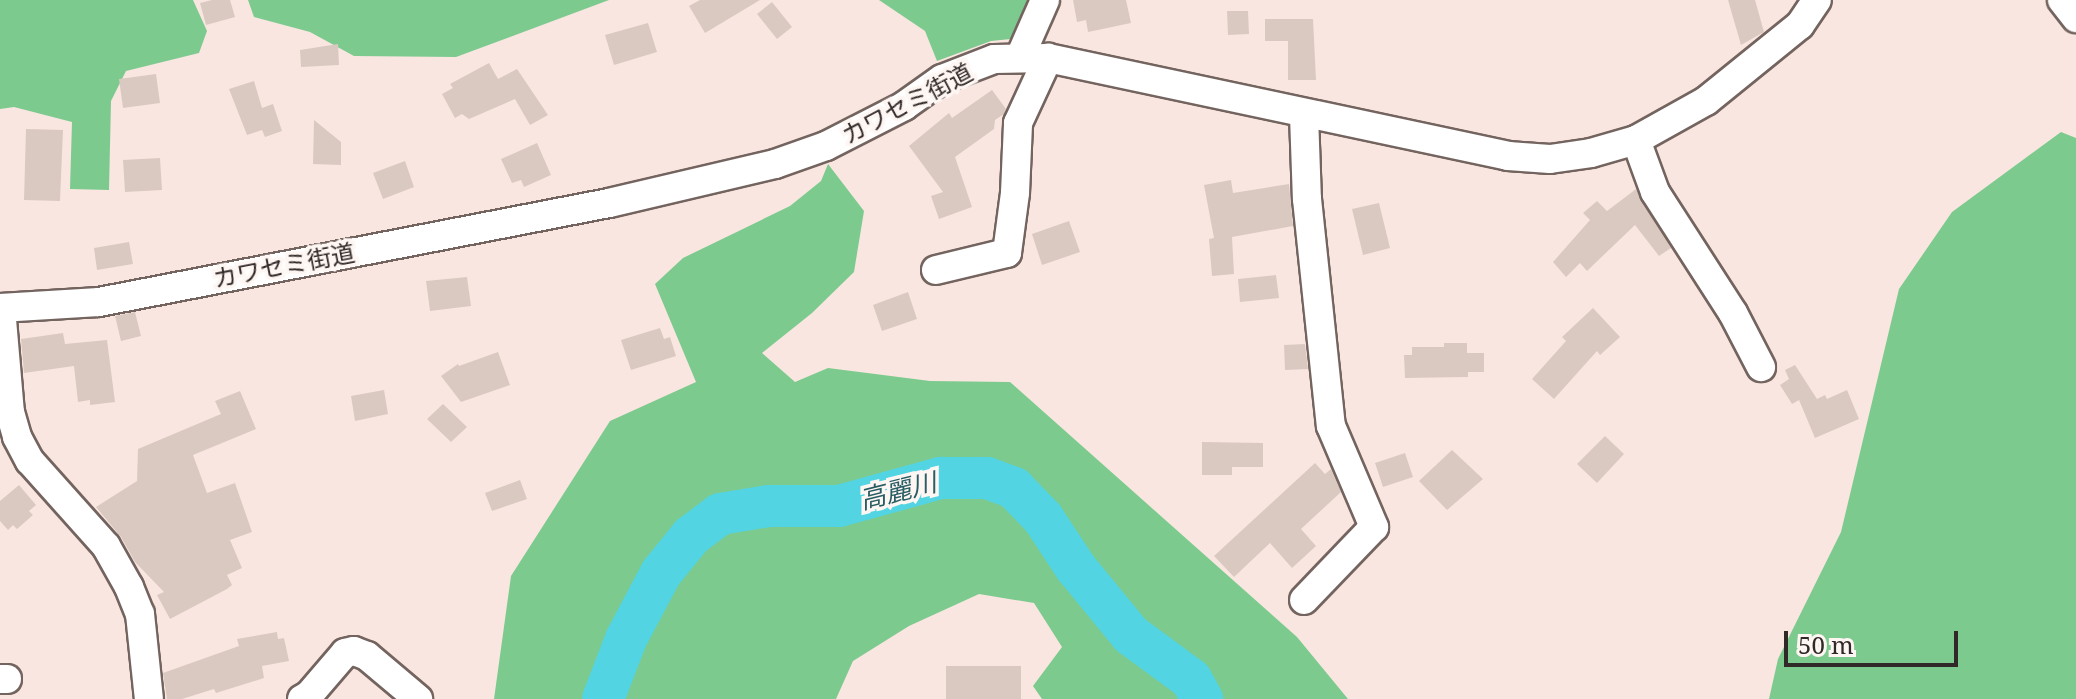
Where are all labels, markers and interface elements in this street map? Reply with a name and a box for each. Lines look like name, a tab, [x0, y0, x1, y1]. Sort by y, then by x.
street label: カワセミ街道	[837, 56, 977, 150]
street label: カワセミ街道	[211, 237, 357, 293]
water label: 高麗川	[856, 466, 940, 516]
scale bar	[1788, 615, 1962, 665]
text: 50 m	[1798, 628, 1854, 661]

